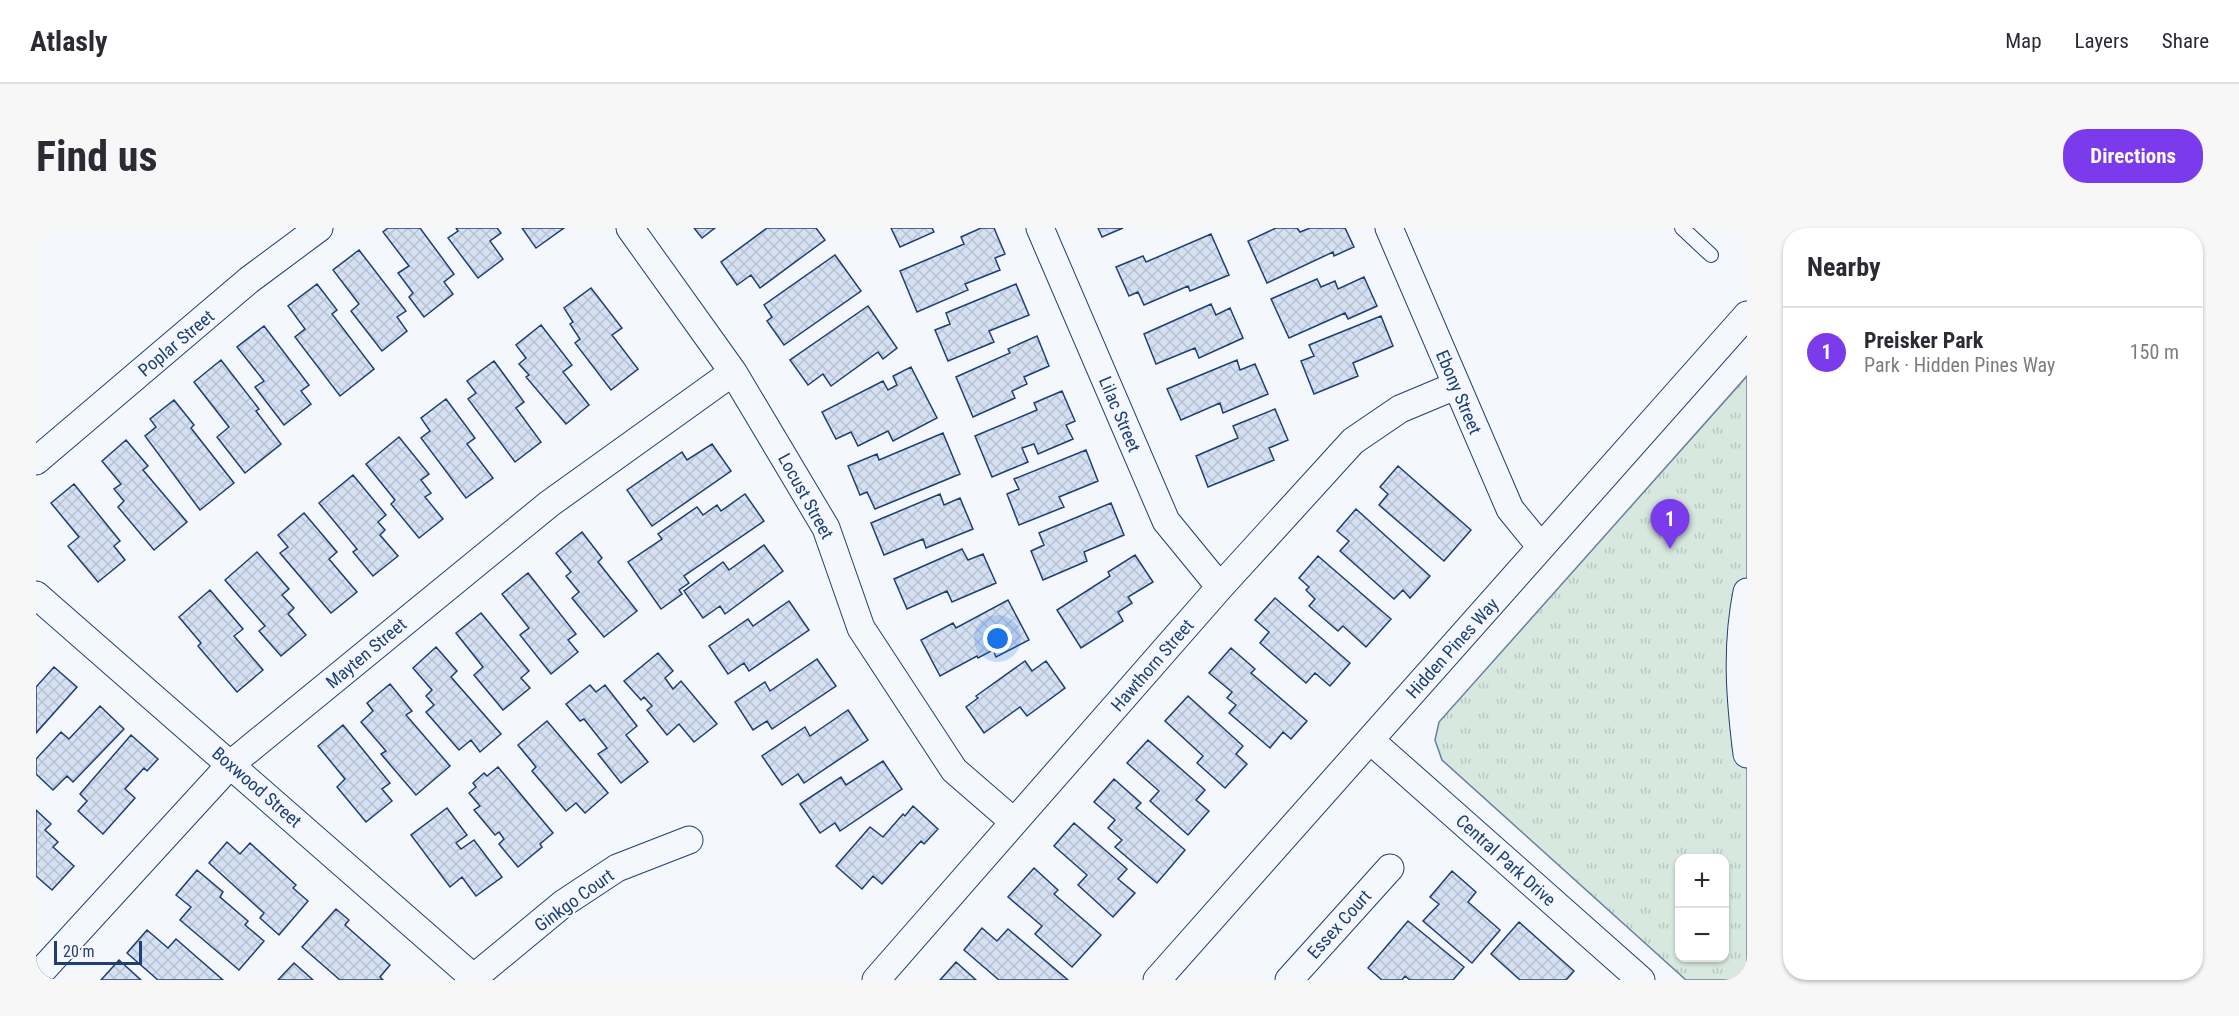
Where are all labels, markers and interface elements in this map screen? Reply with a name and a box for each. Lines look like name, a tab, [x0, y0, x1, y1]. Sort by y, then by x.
text: Atlasly	[30, 25, 108, 58]
text: Map	[2005, 29, 2042, 53]
text: Layers	[2075, 29, 2129, 53]
text: Share	[2162, 29, 2209, 53]
button: Directions	[2063, 129, 2203, 183]
text: Find us	[36, 132, 157, 181]
text: Nearby	[1807, 252, 1881, 282]
street label: Poplar Street	[134, 305, 218, 381]
text: Preisker Park	[1864, 328, 1983, 353]
text: 1	[1821, 340, 1832, 364]
text: 150 m	[2130, 340, 2179, 364]
street label: Ebony Street	[1432, 347, 1486, 437]
text: Park · Hidden Pines Way	[1864, 353, 2055, 377]
street label: Lilac Street	[1095, 373, 1145, 455]
street label: Locust Street	[774, 450, 838, 542]
pin: 1	[1650, 500, 1690, 549]
street label: Hidden Pines Way	[1402, 593, 1503, 702]
street label: Mayten Street	[322, 613, 410, 693]
street label: Hawthorn Street	[1106, 615, 1198, 715]
your location	[983, 624, 1012, 653]
street label: Boxwood Street	[208, 742, 306, 832]
street label: Central Park Drive	[1452, 810, 1560, 910]
map controls	[1675, 854, 1729, 962]
button: +	[1675, 854, 1729, 908]
street label: Ginkgo Court	[530, 864, 618, 936]
street label: Essex Court	[1303, 885, 1375, 963]
button: −	[1675, 908, 1729, 962]
scale bar	[54, 938, 142, 966]
text: 20 m	[63, 942, 95, 961]

